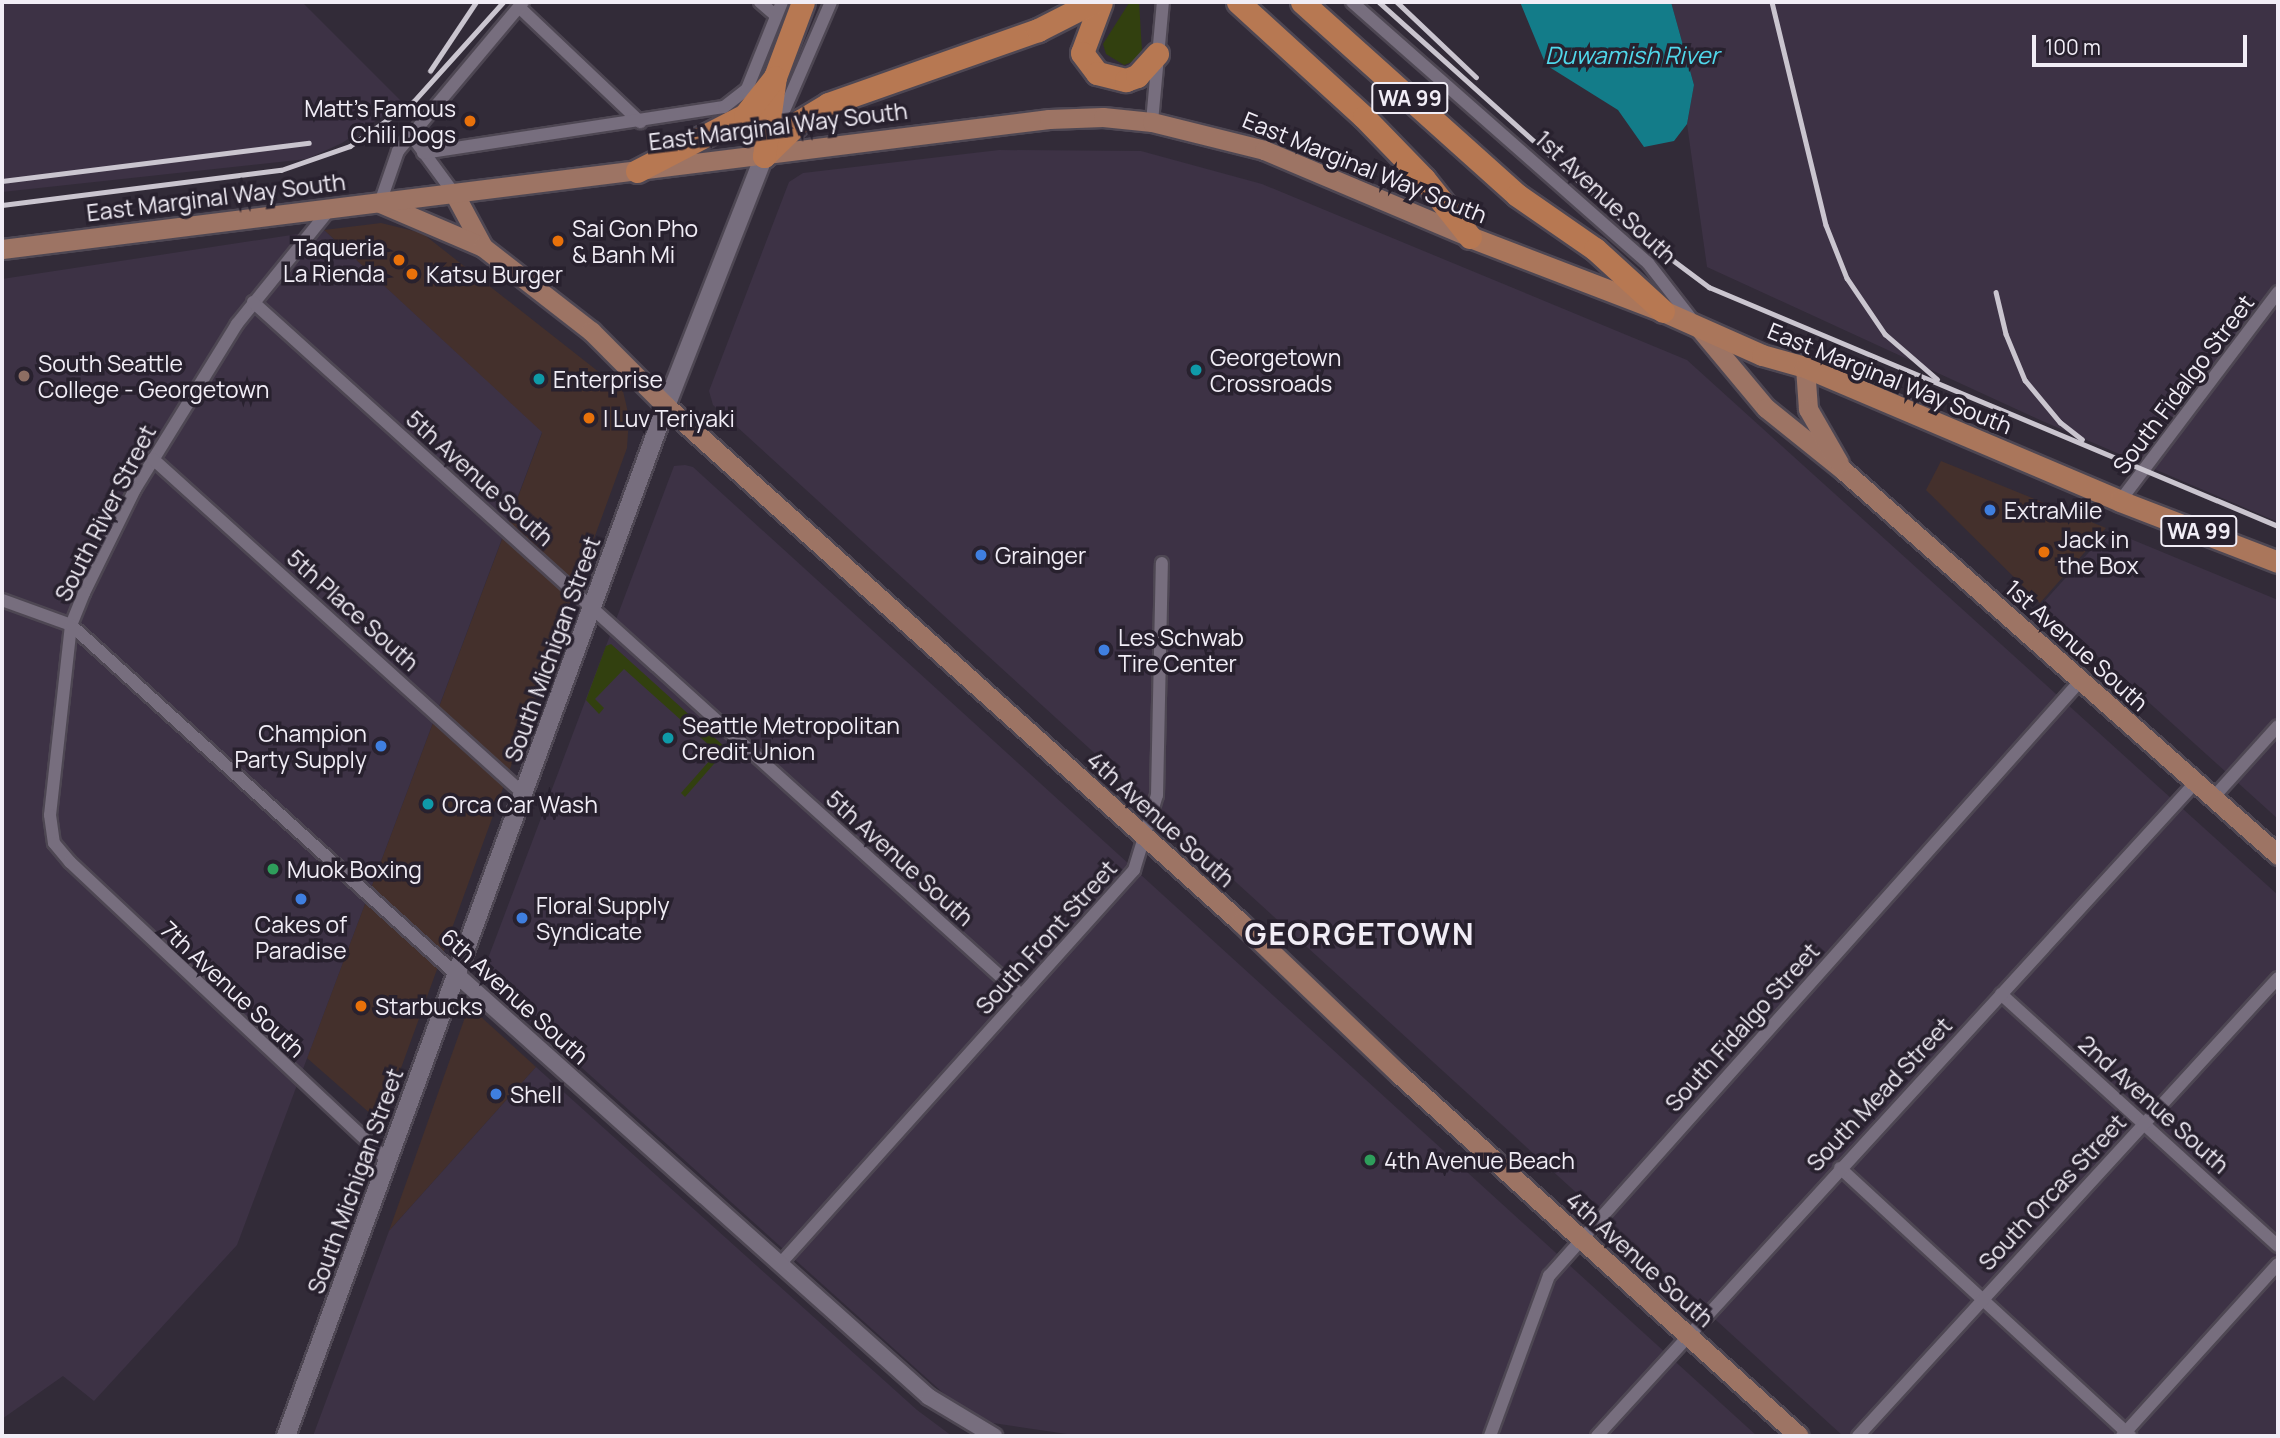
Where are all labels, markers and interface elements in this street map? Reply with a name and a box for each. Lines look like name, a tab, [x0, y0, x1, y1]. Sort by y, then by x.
scale bar	[2035, 21, 2250, 65]
text: 100 m	[2045, 33, 2101, 61]
water label: Duwamish River	[1545, 41, 1719, 69]
road number: WA 99	[1370, 80, 1450, 116]
place label: Matt's Famous Chili Dogs	[304, 94, 456, 148]
street label: East Marginal Way South	[647, 96, 909, 156]
street label: East Marginal Way South	[1239, 105, 1491, 229]
marker: Matt's Famous Chili Dogs	[462, 113, 478, 129]
street label: 1st Avenue South	[1530, 125, 1682, 269]
street label: East Marginal Way South	[85, 167, 347, 227]
place label: Sai Gon Pho & Banh Mi	[572, 214, 698, 268]
place label: Taqueria La Rienda	[283, 233, 385, 287]
marker: Sai Gon Pho & Banh Mi	[550, 233, 566, 249]
marker: Taqueria La Rienda	[391, 252, 407, 268]
place label: Katsu Burger	[426, 260, 563, 288]
marker: Katsu Burger	[404, 266, 420, 282]
street label: South Fidalgo Street	[2107, 289, 2259, 479]
street label: East Marginal Way South	[1764, 316, 2016, 440]
place label: Georgetown Crossroads	[1210, 343, 1341, 397]
place label: South Seattle College - Georgetown	[38, 349, 270, 403]
marker: Georgetown Crossroads	[1188, 362, 1204, 378]
place label: Enterprise	[553, 365, 663, 393]
marker: South Seattle College - Georgetown	[16, 368, 32, 384]
marker: Enterprise	[531, 371, 547, 387]
place label: I Luv Teriyaki	[603, 404, 735, 432]
street label: 5th Avenue South	[401, 405, 559, 551]
marker: I Luv Teriyaki	[581, 410, 597, 426]
street label: South River Street	[49, 420, 161, 606]
place label: ExtraMile	[2004, 496, 2103, 524]
marker: ExtraMile	[1982, 502, 1998, 518]
road number: WA 99	[2159, 514, 2239, 548]
place label: Jack in the Box	[2058, 525, 2139, 579]
street label: South Michigan Street	[498, 533, 606, 765]
place label: Grainger	[995, 541, 1086, 569]
street label: 5th Place South	[282, 544, 424, 676]
marker: Jack in the Box	[2036, 544, 2052, 560]
marker: Grainger	[973, 547, 989, 563]
street label: 1st Avenue South	[2000, 574, 2154, 716]
place label: Les Schwab Tire Center	[1118, 623, 1244, 677]
marker: Les Schwab Tire Center	[1096, 642, 1112, 658]
place label: Seattle Metropolitan Credit Union	[682, 711, 900, 765]
place label: Champion Party Supply	[234, 719, 367, 773]
marker: Seattle Metropolitan Credit Union	[660, 730, 676, 746]
marker: Champion Party Supply	[373, 738, 389, 754]
street label: 4th Avenue South	[1082, 746, 1240, 892]
street label: 5th Avenue South	[821, 785, 979, 931]
place label: Orca Car Wash	[442, 790, 598, 818]
marker: Orca Car Wash	[420, 796, 436, 812]
street label: South Front Street	[970, 854, 1122, 1020]
place label: Muok Boxing	[287, 855, 422, 883]
marker: Muok Boxing	[265, 861, 281, 877]
marker: Cakes of Paradise	[293, 891, 309, 907]
place label: Floral Supply Syndicate	[536, 891, 670, 945]
place label: Cakes of Paradise	[255, 910, 347, 964]
marker: Floral Supply Syndicate	[514, 910, 530, 926]
street label: 7th Avenue South	[155, 915, 311, 1063]
district label: GEORGETOWN	[1246, 916, 1474, 952]
street label: 6th Avenue South	[435, 922, 595, 1070]
street label: South Fidalgo Street	[1659, 937, 1825, 1117]
place label: Starbucks	[375, 992, 483, 1020]
marker: Starbucks	[353, 998, 369, 1014]
street label: South Mead Street	[1801, 1011, 1957, 1177]
street label: 2nd Avenue South	[2073, 1029, 2235, 1179]
street label: South Michigan Street	[301, 1065, 409, 1297]
place label: Shell	[510, 1080, 562, 1108]
marker: Shell	[488, 1086, 504, 1102]
street label: South Orcas Street	[1973, 1108, 2131, 1276]
place label: 4th Avenue Beach	[1384, 1146, 1575, 1174]
marker: 4th Avenue Beach	[1362, 1152, 1378, 1168]
street label: 4th Avenue South	[1561, 1186, 1719, 1332]

